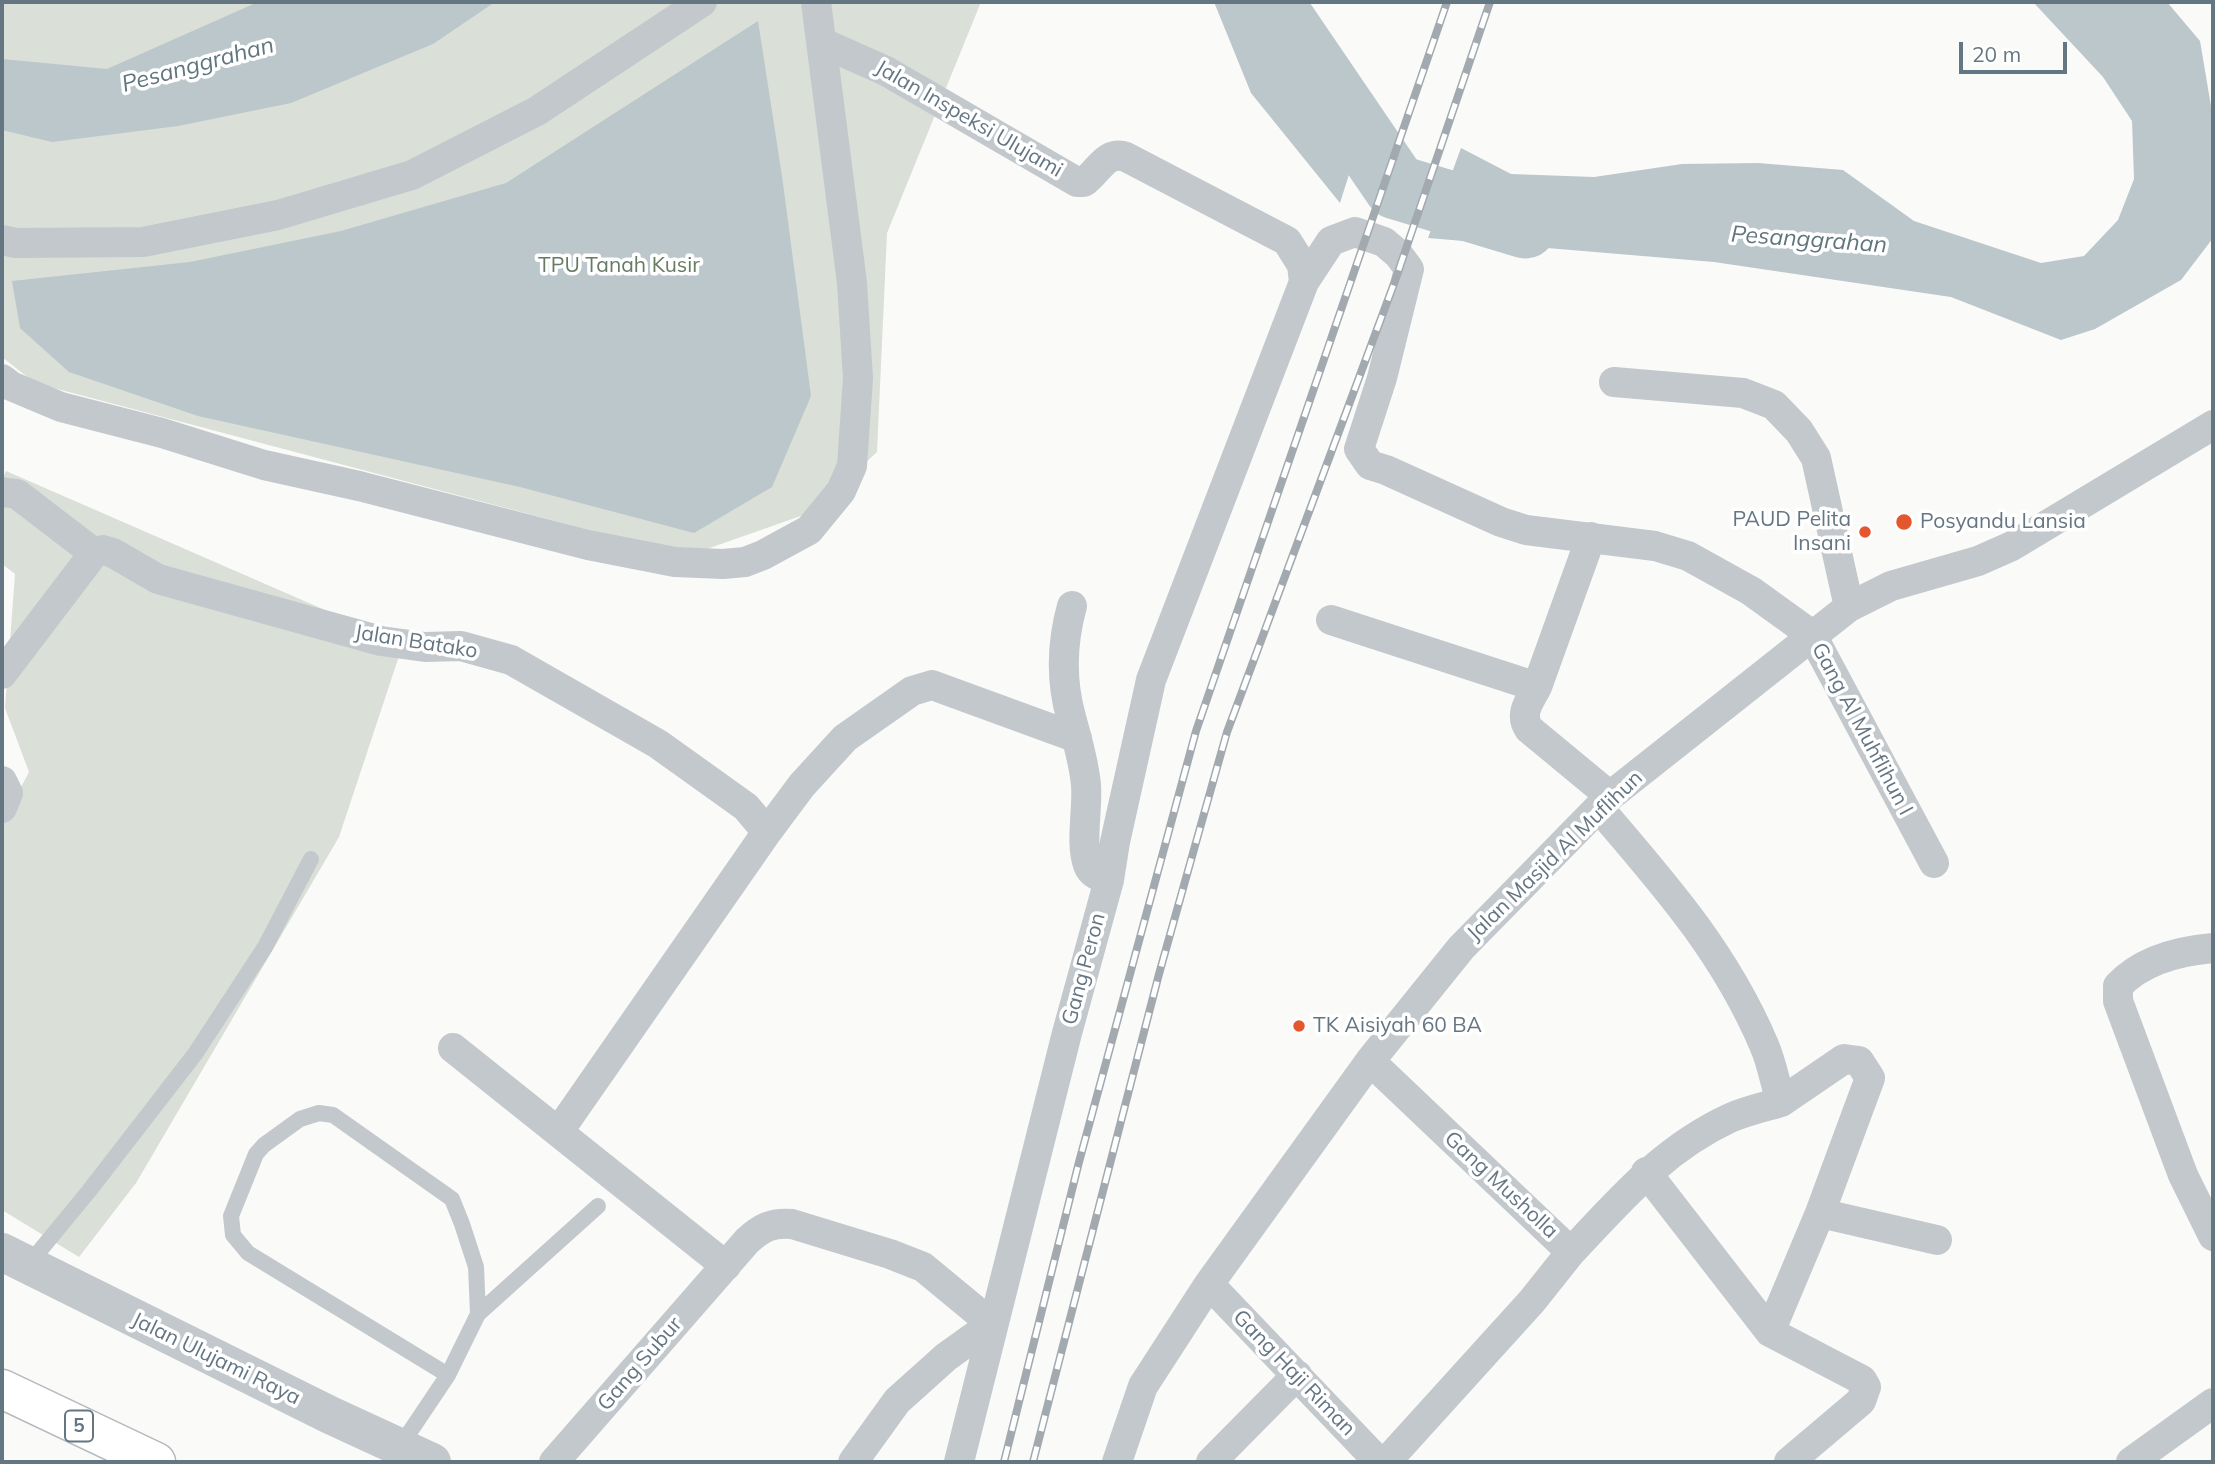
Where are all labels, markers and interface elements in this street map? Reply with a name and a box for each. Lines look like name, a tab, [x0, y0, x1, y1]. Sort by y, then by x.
scale bar	[1963, 28, 2072, 72]
water label: Pesanggrahan	[119, 31, 277, 99]
text: 20 m	[1972, 41, 2021, 67]
street label: Jalan Inspeksi Ulujami	[871, 55, 1067, 183]
water label: Pesanggrahan	[1730, 221, 1888, 259]
park label: TPU Tanah Kusir	[538, 253, 700, 279]
place label: PAUD Pelita Insani	[1732, 507, 1851, 557]
place label: Posyandu Lansia	[1920, 509, 2086, 535]
marker: Posyandu Lansia	[1894, 512, 1914, 532]
marker: PAUD Pelita Insani	[1857, 524, 1873, 540]
street label: Jalan Batako	[353, 620, 479, 664]
street label: Gang Al Muhflihun I	[1806, 639, 1918, 819]
street label: Jalan Masjid Al Muflihun	[1462, 766, 1648, 946]
street label: Gang Peron	[1057, 910, 1111, 1028]
place label: TK Aisiyah 60 BA	[1313, 1013, 1482, 1039]
marker: TK Aisiyah 60 BA	[1291, 1018, 1307, 1034]
street label: Gang Musholla	[1439, 1126, 1563, 1244]
street label: Gang Haji Riman	[1227, 1305, 1361, 1441]
street label: Jalan Ulujami Raya	[128, 1307, 304, 1411]
street label: Gang Subur	[592, 1312, 688, 1416]
road number: 5	[65, 1410, 93, 1442]

